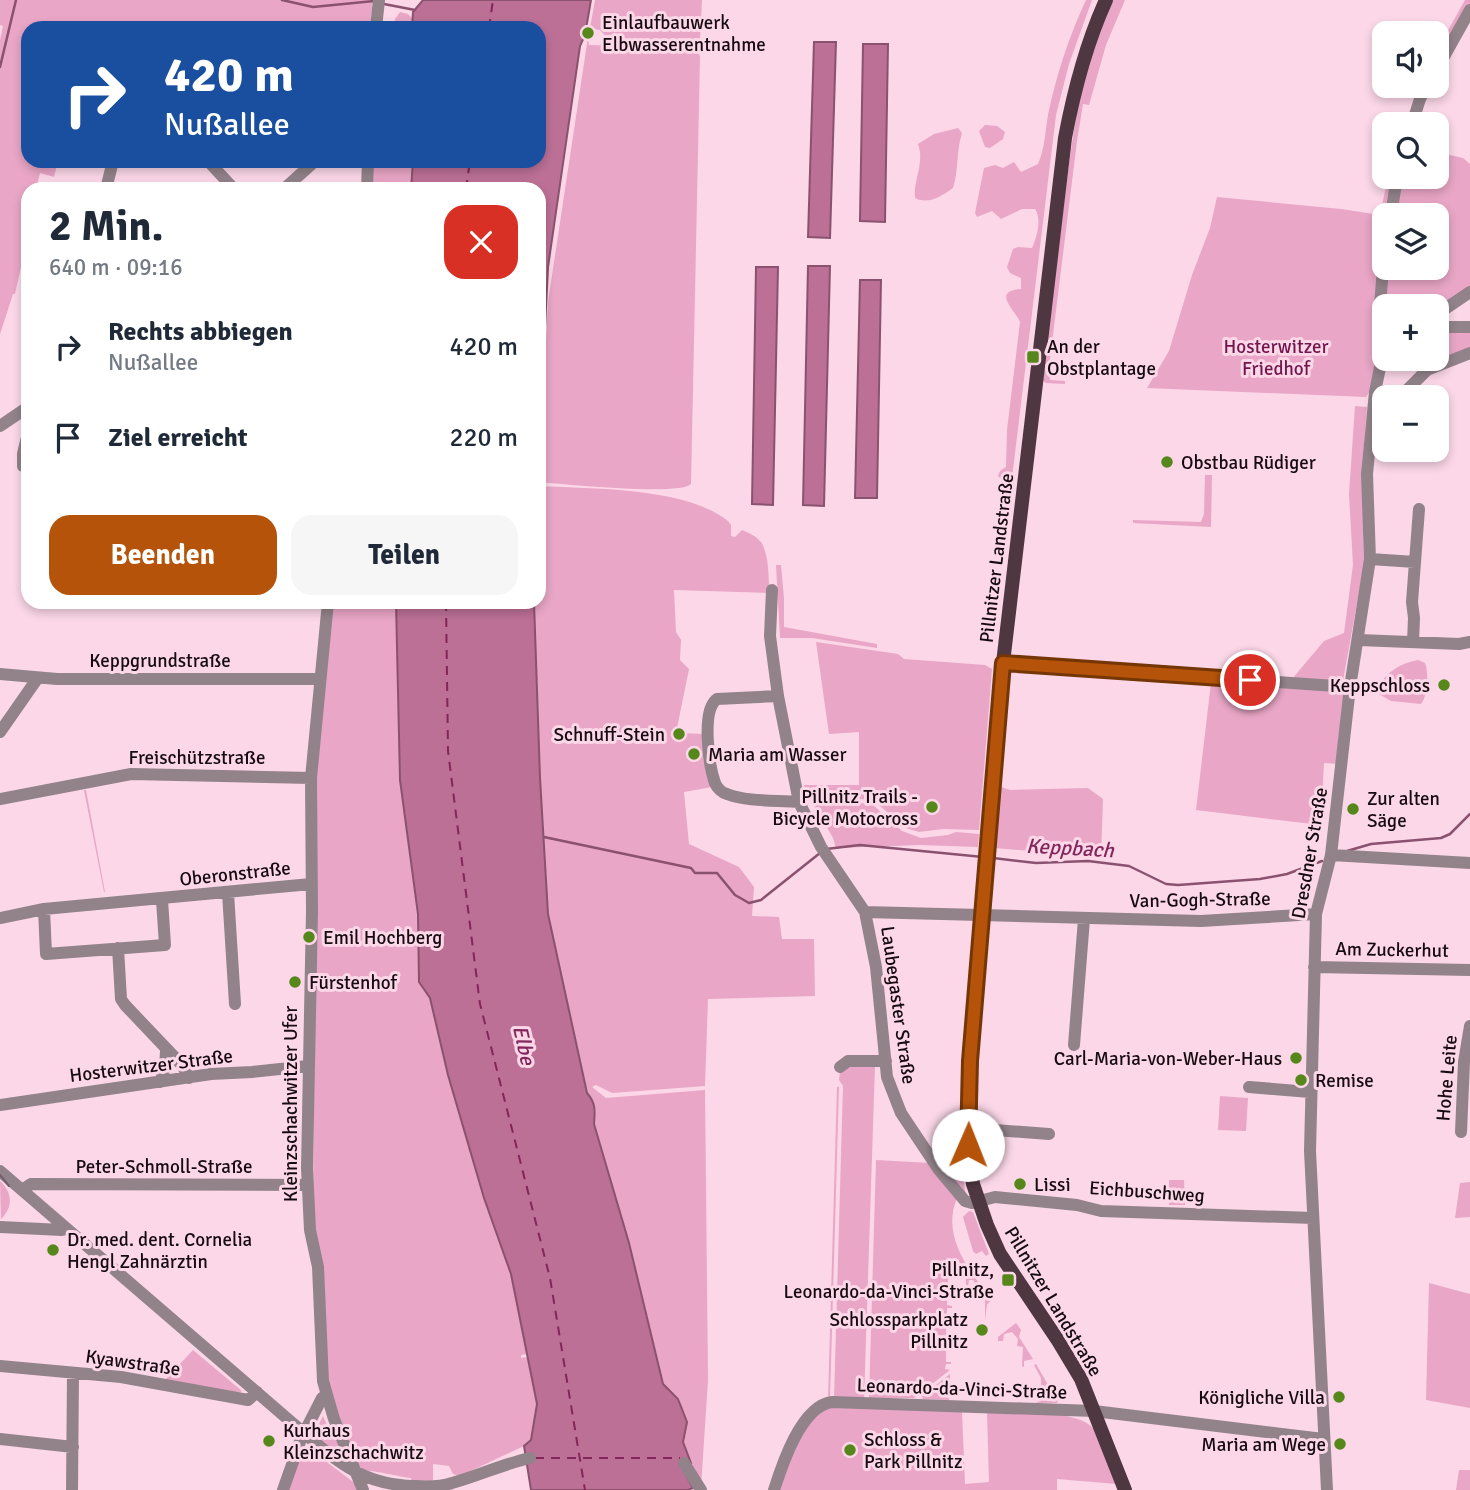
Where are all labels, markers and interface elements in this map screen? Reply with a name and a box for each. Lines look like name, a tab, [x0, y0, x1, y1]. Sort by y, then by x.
place label: Einlaufbauwerk Elbwasserentnahme	[602, 11, 766, 57]
map controls	[1372, 21, 1449, 462]
button: sound	[1372, 21, 1449, 98]
marker: Einlaufbauwerk Elbwasserentnahme	[580, 25, 596, 41]
text: 420 m	[164, 45, 294, 105]
icon: right	[49, 49, 140, 140]
text: Nußallee	[164, 105, 290, 144]
button: search	[1372, 112, 1449, 189]
text: 2 Min.	[49, 201, 163, 252]
button: layers	[1372, 203, 1449, 280]
button: close	[444, 205, 518, 279]
text: 640 m · 09:16	[49, 253, 183, 282]
button: +	[1372, 294, 1449, 371]
text: Rechts abbiegen	[108, 316, 293, 348]
icon: right	[49, 328, 87, 366]
text: 420 m	[449, 331, 518, 363]
place label: An der Obstplantage	[1047, 335, 1156, 381]
park label: Hosterwitzer Friedhof	[1223, 335, 1329, 381]
text: Nußallee	[108, 348, 198, 377]
marker: An der Obstplantage	[1025, 349, 1041, 365]
button: −	[1372, 385, 1449, 462]
icon: arrive	[49, 419, 87, 457]
text: Ziel erreicht	[108, 422, 248, 454]
text: 220 m	[449, 422, 518, 454]
place label: Obstbau Rüdiger	[1181, 451, 1316, 475]
marker: Obstbau Rüdiger	[1159, 454, 1175, 470]
street label: Pillnitzer Landstraße	[975, 472, 1019, 644]
button: Beenden	[49, 515, 277, 595]
button: Teilen	[291, 515, 518, 595]
street label: Keppgrundstraße	[89, 649, 231, 673]
pin	[1220, 650, 1280, 710]
icon: arrive	[1231, 661, 1269, 699]
place label: Keppschloss	[1330, 674, 1430, 698]
marker: Keppschloss	[1436, 677, 1452, 693]
place label: Schnuff-Stein	[554, 723, 665, 747]
marker: Schnuff-Stein	[671, 726, 687, 742]
place label: Maria am Wasser	[708, 743, 846, 767]
street label: Freischützstraße	[128, 746, 266, 770]
marker: Maria am Wasser	[686, 746, 702, 762]
place label: Pillnitz Trails - Bicycle Motocross	[772, 785, 918, 831]
street label: Dresdner Straße	[1287, 786, 1333, 921]
place label: Zur alten Säge	[1367, 787, 1440, 833]
marker: Pillnitz Trails - Bicycle Motocross	[924, 799, 940, 815]
marker: Zur alten Säge	[1345, 801, 1361, 817]
water label: Keppbach	[1025, 833, 1115, 863]
street label: Oberonstraße	[178, 856, 292, 892]
street label: Van-Gogh-Straße	[1129, 887, 1271, 913]
street label: Laubegaster Straße	[875, 924, 921, 1086]
place label: Emil Hochberg	[323, 926, 442, 950]
marker: Emil Hochberg	[301, 929, 317, 945]
street label: Am Zuckerhut	[1335, 937, 1449, 963]
place label: Fürstenhof	[309, 971, 399, 995]
marker: Fürstenhof	[287, 974, 303, 990]
street label: Kleinzschachwitzer Ufer	[279, 1006, 303, 1202]
water label: Elbe	[507, 1023, 541, 1069]
street label: Hohe Leite	[1431, 1034, 1463, 1122]
street label: Hosterwitzer Straße	[68, 1044, 234, 1088]
place label: Carl-Maria-von-Weber-Haus	[1054, 1047, 1282, 1071]
marker: Carl-Maria-von-Weber-Haus	[1288, 1050, 1304, 1066]
place label: Remise	[1315, 1069, 1374, 1093]
marker: Remise	[1293, 1072, 1309, 1088]
position arrow	[931, 1108, 1005, 1182]
street label: Peter-Schmoll-Straße	[76, 1155, 252, 1179]
place label: Lissi	[1034, 1173, 1071, 1197]
marker: Lissi	[1012, 1176, 1028, 1192]
street label: Eichbuschweg	[1088, 1176, 1206, 1208]
street label: Pillnitzer Landstraße	[999, 1222, 1107, 1381]
place label: Dr. med. dent. Cornelia Hengl Zahnärztin	[67, 1228, 252, 1274]
marker: Dr. med. dent. Cornelia Hengl Zahnärztin	[45, 1242, 61, 1258]
place label: Pillnitz, Leonardo-da-Vinci-Straße	[784, 1258, 994, 1304]
marker: Pillnitz, Leonardo-da-Vinci-Straße	[1000, 1272, 1016, 1288]
place label: Schlossparkplatz Pillnitz	[830, 1308, 968, 1354]
marker: Schlossparkplatz Pillnitz	[974, 1322, 990, 1338]
street label: Kyawstraße	[84, 1344, 182, 1382]
street label: Leonardo-da-Vinci-Straße	[856, 1373, 1068, 1405]
place label: Königliche Villa	[1198, 1386, 1325, 1410]
marker: Königliche Villa	[1331, 1389, 1347, 1405]
place label: Kurhaus Kleinzschachwitz	[283, 1419, 424, 1465]
place label: Schloss & Park Pillnitz	[864, 1428, 962, 1474]
marker: Kurhaus Kleinzschachwitz	[261, 1433, 277, 1449]
place label: Maria am Wege	[1201, 1433, 1326, 1457]
marker: Maria am Wege	[1332, 1436, 1348, 1452]
marker: Schloss & Park Pillnitz	[842, 1442, 858, 1458]

